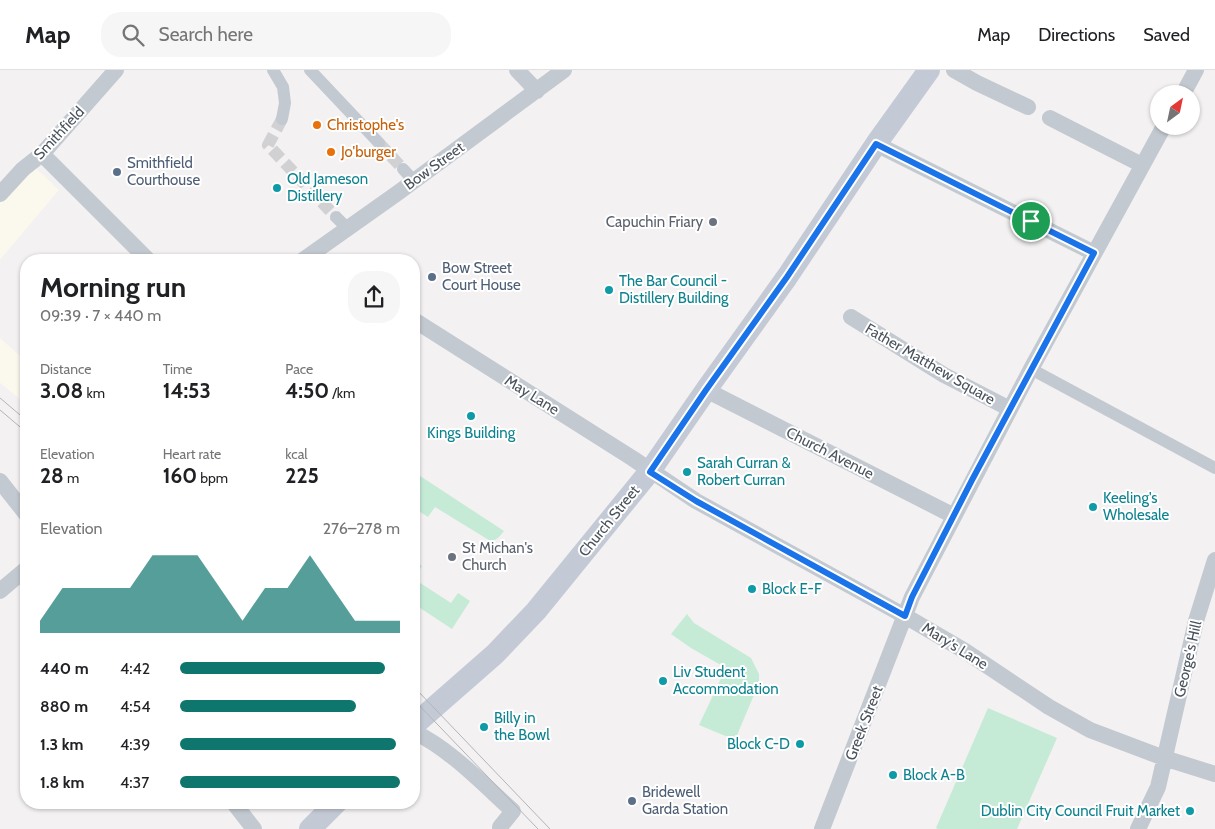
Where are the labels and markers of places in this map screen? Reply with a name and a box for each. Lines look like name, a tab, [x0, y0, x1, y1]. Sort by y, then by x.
place label: Christophe's	[327, 116, 404, 134]
marker: Christophe's	[311, 119, 323, 131]
place label: Jo'burger	[340, 143, 396, 161]
marker: Jo'burger	[325, 146, 337, 158]
place label: Smithfield Courthouse	[127, 154, 200, 189]
marker: Smithfield Courthouse	[111, 166, 123, 178]
place label: Old Jameson Distillery	[287, 170, 368, 205]
marker: Old Jameson Distillery	[271, 182, 283, 194]
pin	[1010, 200, 1052, 242]
place label: Capuchin Friary	[606, 213, 703, 231]
marker: Capuchin Friary	[707, 216, 719, 228]
place label: Bow Street Court House	[442, 259, 521, 294]
marker: Bow Street Court House	[426, 271, 438, 283]
place label: The Bar Council - Distillery Building	[619, 272, 729, 307]
marker: The Bar Council - Distillery Building	[603, 284, 615, 296]
marker: Kings Building	[465, 410, 477, 422]
place label: Kings Building	[427, 424, 516, 442]
place label: Sarah Curran & Robert Curran	[697, 454, 791, 489]
marker: Sarah Curran & Robert Curran	[681, 466, 693, 478]
place label: Keeling's Wholesale	[1103, 489, 1170, 524]
marker: Keeling's Wholesale	[1087, 501, 1099, 513]
place label: St Michan's Church	[462, 539, 533, 574]
marker: St Michan's Church	[446, 551, 458, 563]
place label: Block E-F	[762, 580, 822, 598]
marker: Block E-F	[746, 583, 758, 595]
place label: Liv Student Accommodation	[673, 663, 779, 698]
marker: Liv Student Accommodation	[657, 675, 669, 687]
place label: Billy in the Bowl	[494, 709, 550, 744]
marker: Billy in the Bowl	[478, 721, 490, 733]
place label: Block C-D	[727, 735, 790, 753]
marker: Block C-D	[794, 738, 806, 750]
place label: Block A-B	[903, 766, 965, 784]
marker: Block A-B	[887, 769, 899, 781]
place label: Bridewell Garda Station	[642, 783, 728, 818]
marker: Bridewell Garda Station	[626, 795, 638, 807]
place label: Dublin City Council Fruit Market	[981, 802, 1180, 820]
marker: Dublin City Council Fruit Market	[1184, 805, 1196, 817]

